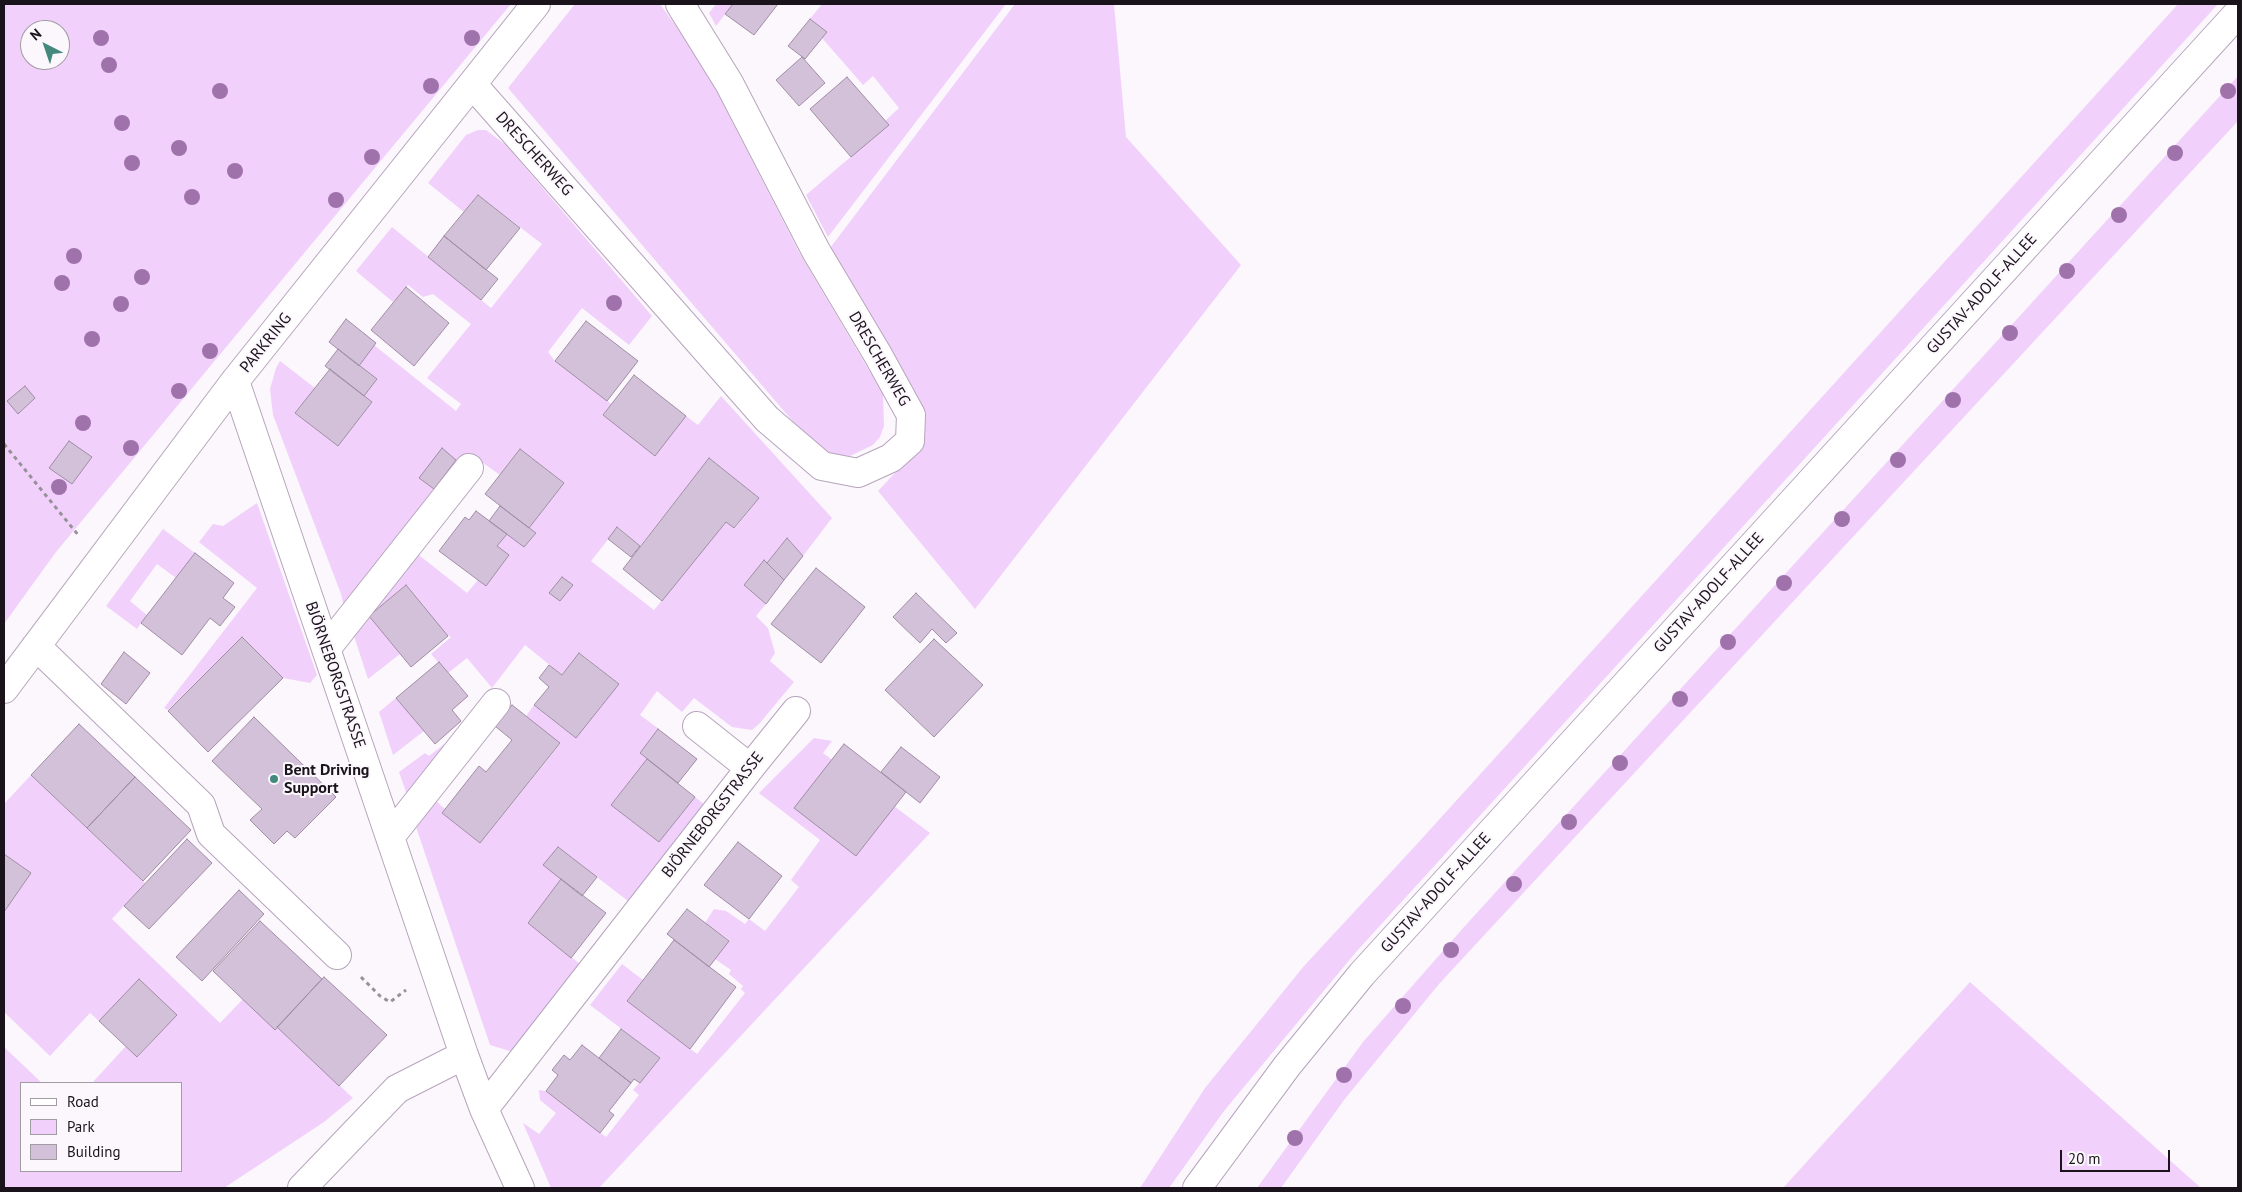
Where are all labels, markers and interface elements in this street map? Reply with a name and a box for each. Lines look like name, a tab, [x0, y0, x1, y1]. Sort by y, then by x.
north arrow	[20, 20, 70, 70]
text: N	[26, 25, 45, 44]
street label: DRESCHERWEG	[491, 108, 577, 200]
street label: GUSTAV-ADOLF-ALLEE	[1923, 230, 2041, 358]
street label: DRESCHERWEG	[844, 308, 914, 410]
street label: PARKRING	[236, 309, 296, 377]
street label: GUSTAV-ADOLF-ALLEE	[1650, 529, 1768, 657]
street label: BJÖRNEBORGSTRASSE	[301, 599, 369, 751]
street label: BJÖRNEBORGSTRASSE	[658, 748, 768, 882]
place label: Bent Driving Support	[284, 760, 369, 798]
marker: Bent Driving Support	[268, 773, 280, 785]
street label: GUSTAV-ADOLF-ALLEE	[1377, 829, 1495, 957]
legend	[20, 1082, 182, 1172]
text: Road	[67, 1092, 99, 1111]
text: Park	[67, 1117, 95, 1136]
scale bar	[2062, 1140, 2172, 1172]
text: Building	[67, 1142, 121, 1161]
text: 20 m	[2068, 1149, 2101, 1168]

